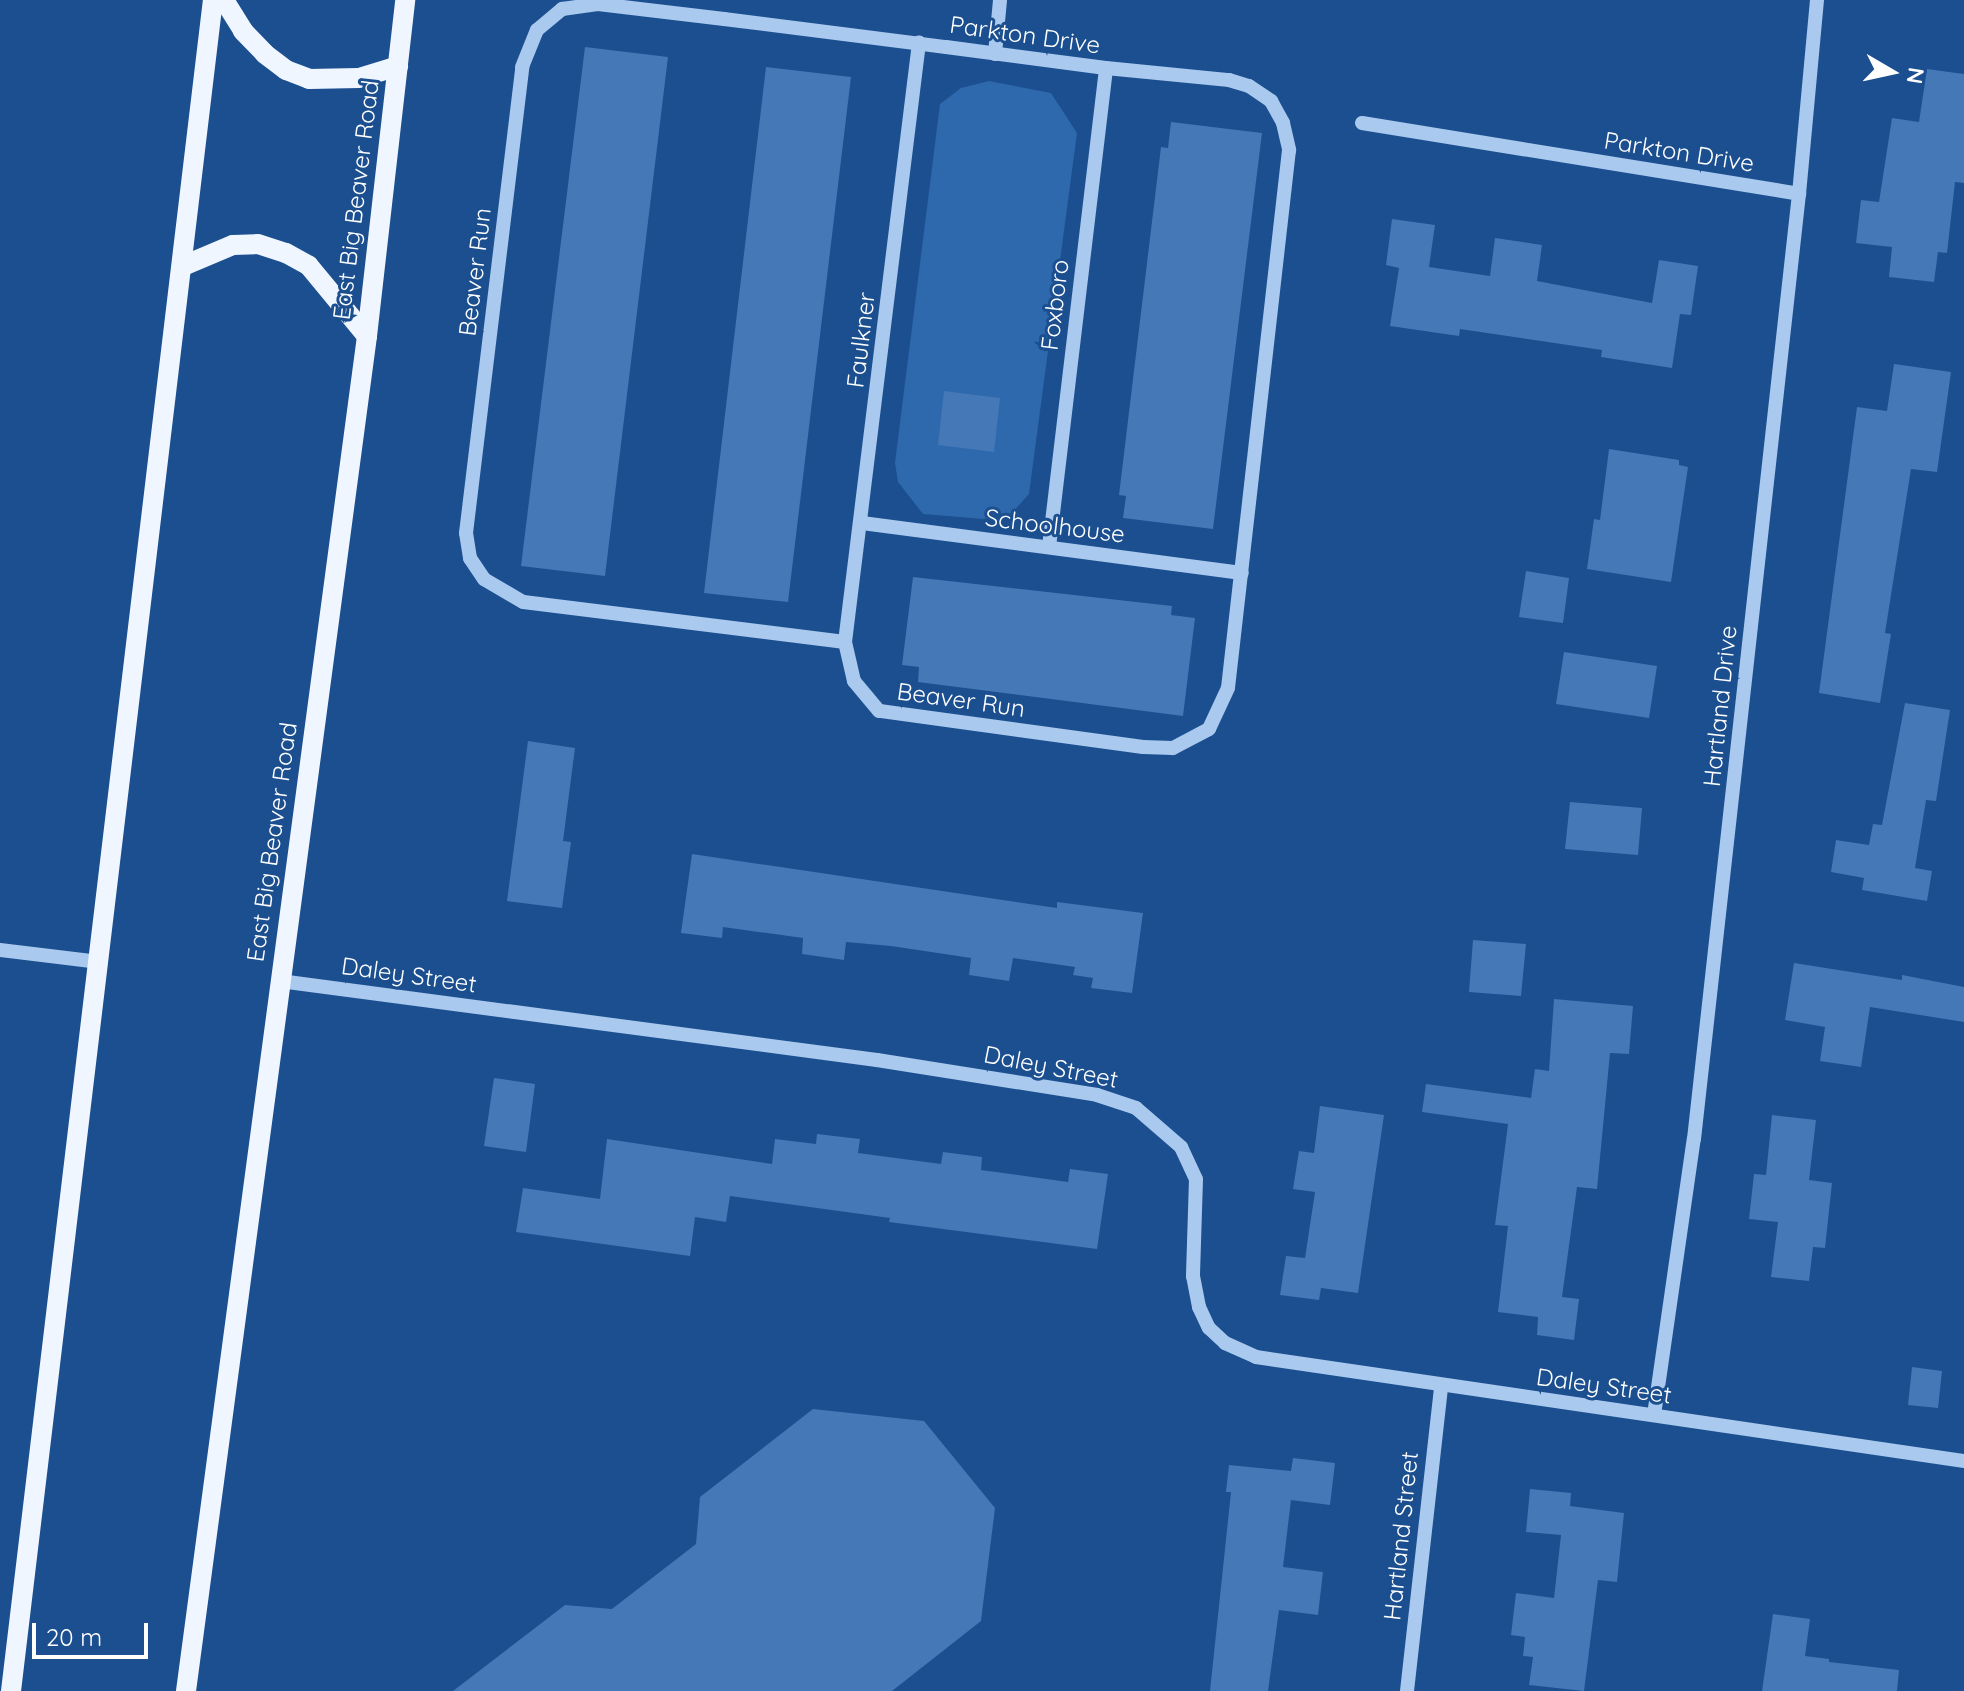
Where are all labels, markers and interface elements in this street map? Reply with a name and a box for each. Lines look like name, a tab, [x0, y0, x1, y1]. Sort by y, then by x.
street label: Parkton Drive	[948, 10, 1102, 60]
north arrow	[1852, 32, 1932, 112]
text: N	[1901, 66, 1931, 86]
street label: East Big Beaver Road	[327, 78, 385, 322]
street label: Parkton Drive	[1602, 126, 1756, 178]
street label: Beaver Run	[453, 206, 497, 338]
street label: Foxboro	[1035, 258, 1075, 352]
street label: Faulkner	[841, 291, 881, 389]
street label: Schoolhouse	[983, 503, 1127, 549]
street label: Hartland Drive	[1697, 624, 1743, 788]
street label: Beaver Run	[895, 677, 1027, 723]
street label: East Big Beaver Road	[241, 720, 303, 964]
street label: Daley Street	[340, 951, 478, 999]
street label: Daley Street	[981, 1040, 1121, 1094]
street label: Daley Street	[1535, 1362, 1673, 1410]
street label: Hartland Street	[1378, 1450, 1424, 1622]
scale bar	[36, 1607, 152, 1657]
text: 20 m	[46, 1622, 102, 1652]

